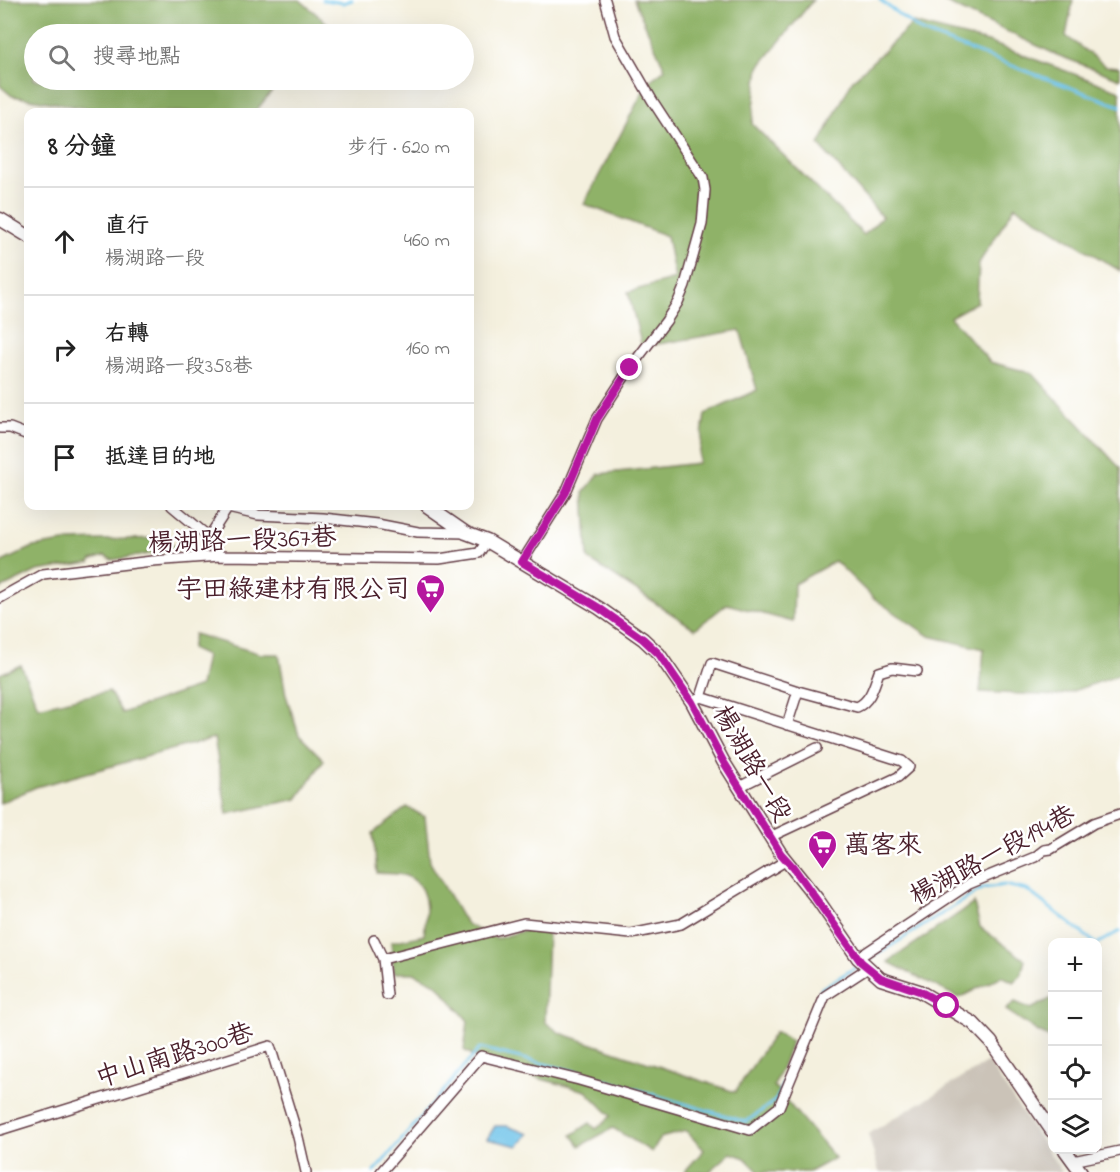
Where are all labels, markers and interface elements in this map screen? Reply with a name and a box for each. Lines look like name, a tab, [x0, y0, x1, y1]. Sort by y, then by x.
search box	[24, 24, 474, 90]
icon: search	[45, 41, 78, 74]
text: 搜尋地點	[93, 42, 181, 74]
text: 8 分鐘	[48, 129, 116, 167]
text: 步行 · 620 m	[348, 134, 450, 163]
text: 直行	[105, 211, 149, 243]
icon: ahead	[48, 225, 81, 258]
text: 460 m	[404, 227, 450, 256]
text: 楊湖路一段	[105, 245, 205, 274]
text: 右轉	[105, 319, 149, 351]
icon: right	[48, 333, 81, 366]
text: 160 m	[406, 335, 450, 364]
text: 楊湖路一段358巷	[105, 353, 252, 382]
route end	[616, 354, 642, 380]
icon: arrive	[48, 441, 81, 474]
text: 抵達目的地	[105, 442, 215, 474]
street label: 楊湖路一段367巷	[147, 520, 337, 564]
place label: 宇田綠建材有限公司	[176, 572, 410, 610]
supermarket icon: 宇田綠建材有限公司	[415, 572, 447, 614]
street label: 楊湖路一段	[701, 699, 799, 830]
street label: 楊湖路一段194巷	[904, 797, 1083, 916]
supermarket icon: 萬客來	[807, 828, 839, 870]
place label: 萬客來	[844, 828, 922, 866]
map controls	[1048, 938, 1102, 1154]
button: +	[1048, 938, 1102, 992]
route start	[933, 992, 959, 1018]
button: −	[1048, 992, 1102, 1046]
street label: 中山南路300巷	[91, 1015, 258, 1099]
button: locate	[1048, 1046, 1102, 1100]
button: layers	[1048, 1100, 1102, 1154]

